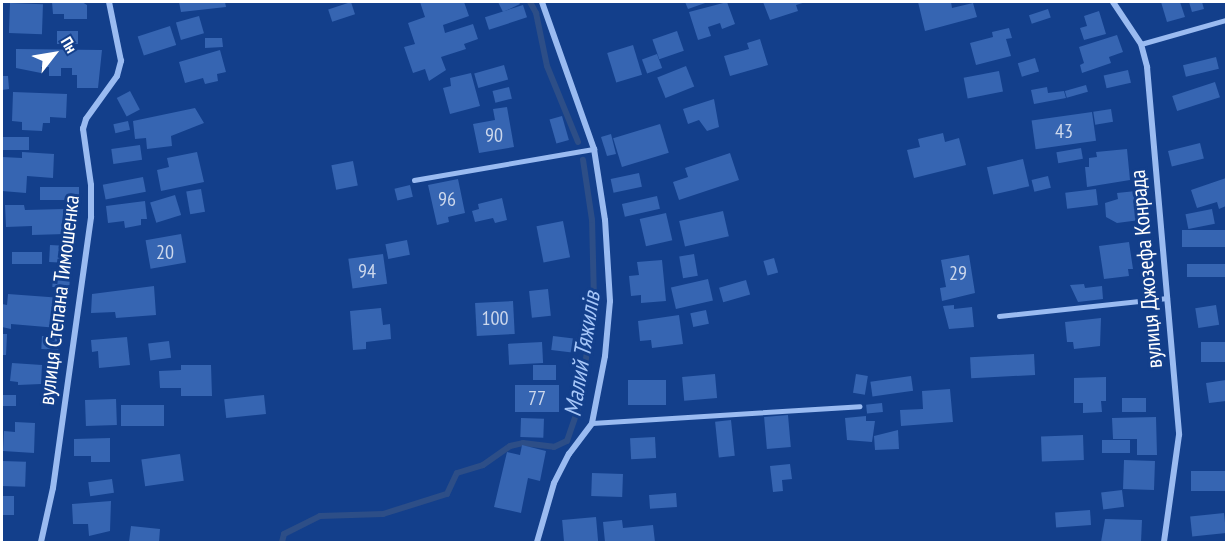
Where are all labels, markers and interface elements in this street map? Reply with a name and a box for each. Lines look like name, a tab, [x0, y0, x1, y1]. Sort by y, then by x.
north arrow	[24, 24, 84, 84]
text: Пн	[57, 33, 82, 57]
house number: 43	[1055, 119, 1073, 143]
house number: 90	[485, 123, 503, 147]
street label: вулиця Джозефа Конрада	[1124, 169, 1168, 369]
house number: 96	[438, 187, 456, 211]
street label: вулиця Степана Тимошенка	[33, 193, 85, 407]
house number: 20	[156, 240, 174, 264]
house number: 94	[358, 259, 376, 283]
house number: 29	[949, 261, 967, 285]
water label: Малий Тяжилів	[558, 289, 606, 419]
house number: 100	[482, 306, 508, 330]
house number: 77	[528, 386, 546, 410]

